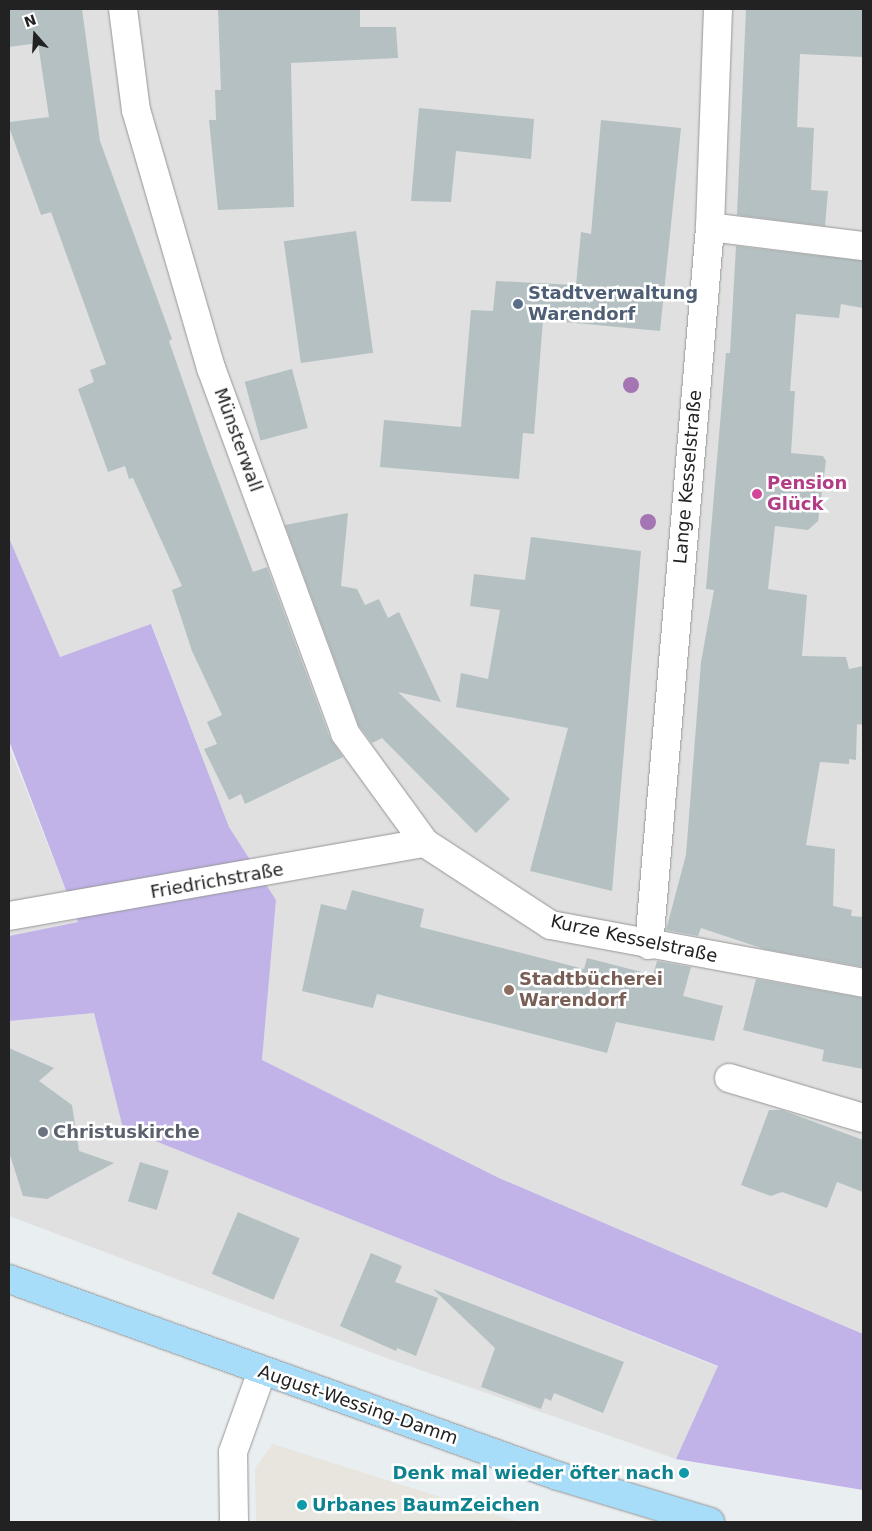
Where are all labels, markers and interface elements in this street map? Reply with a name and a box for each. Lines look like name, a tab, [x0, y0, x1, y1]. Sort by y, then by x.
north arrow	[10, 10, 60, 60]
text: N	[22, 11, 38, 30]
place label: Stadtverwaltung Warendorf	[528, 283, 698, 326]
marker: Stadtverwaltung Warendorf	[512, 298, 524, 310]
street label: Münsterwall	[209, 385, 267, 495]
street label: Lange Kesselstraße	[670, 389, 706, 565]
place label: Pension Glück	[767, 473, 847, 516]
marker: Pension Glück	[751, 488, 763, 500]
street label: Friedrichstraße	[149, 859, 285, 903]
street label: Kurze Kesselstraße	[549, 911, 719, 967]
place label: Stadtbücherei Warendorf	[519, 969, 663, 1012]
marker: Stadtbücherei Warendorf	[503, 984, 515, 996]
place label: Christuskirche	[53, 1121, 200, 1143]
marker: Christuskirche	[37, 1126, 49, 1138]
street label: August-Wessing-Damm	[255, 1361, 461, 1449]
place label: Denk mal wieder öfter nach	[393, 1462, 674, 1484]
marker: Denk mal wieder öfter nach	[678, 1467, 690, 1479]
place label: Urbanes BaumZeichen	[312, 1494, 540, 1516]
marker: Urbanes BaumZeichen	[296, 1499, 308, 1511]

